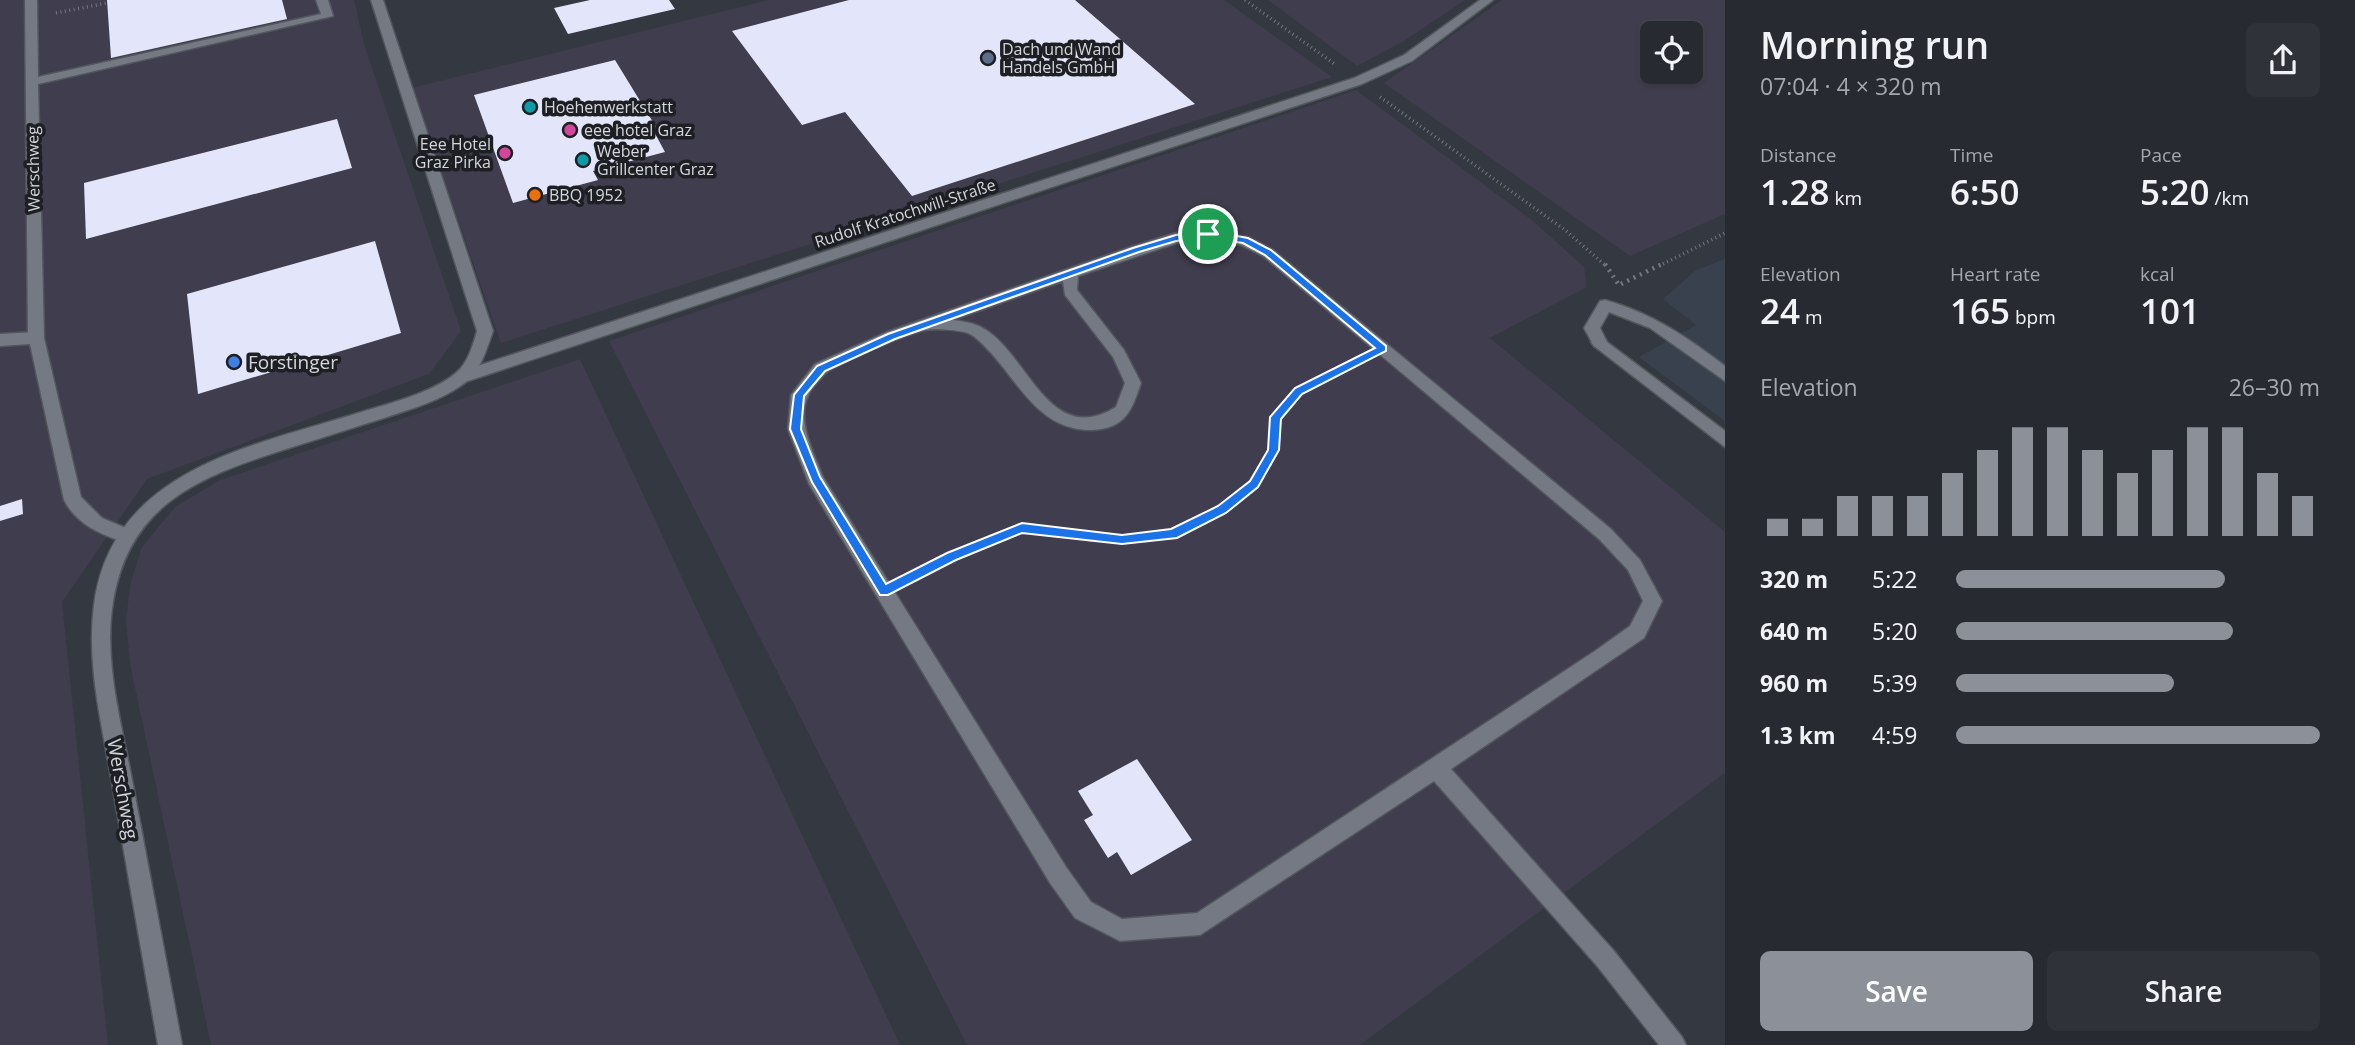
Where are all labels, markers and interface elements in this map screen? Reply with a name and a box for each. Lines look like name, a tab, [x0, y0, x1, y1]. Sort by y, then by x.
text: Morning run	[1760, 18, 1989, 70]
map controls	[1640, 21, 1703, 84]
button: locate	[1640, 21, 1703, 84]
button: share	[2246, 23, 2320, 97]
place label: Dach und Wand Handels GmbH	[1002, 38, 1121, 78]
marker: Dach und Wand Handels GmbH	[980, 50, 996, 66]
text: 07:04 · 4 × 320 m	[1760, 70, 1942, 102]
place label: Hoehenwerkstatt	[544, 96, 673, 118]
marker: Hoehenwerkstatt	[522, 99, 538, 115]
place label: eee hotel Graz	[584, 119, 692, 141]
marker: eee hotel Graz	[562, 122, 578, 138]
street label: Werschweg	[21, 126, 45, 212]
place label: Eee Hotel Graz Pirka	[415, 133, 491, 173]
place label: Weber Grillcenter Graz	[597, 140, 714, 180]
text: Distance	[1760, 142, 1836, 168]
text: Time	[1950, 142, 1994, 168]
text: Pace	[2140, 142, 2182, 168]
marker: Eee Hotel Graz Pirka	[497, 145, 513, 161]
marker: Weber Grillcenter Graz	[575, 152, 591, 168]
text: 1.28	[1760, 168, 1830, 215]
text: 6:50	[1950, 168, 2020, 215]
text: 5:20	[2140, 168, 2210, 215]
street label: Rudolf Kratochwill-Straße	[812, 173, 998, 253]
place label: BBQ 1952	[549, 184, 623, 206]
text: km	[1830, 185, 1862, 211]
text: /km	[2210, 185, 2249, 211]
marker: BBQ 1952	[527, 187, 543, 203]
pin	[1178, 204, 1238, 264]
icon: arrive	[1189, 215, 1227, 253]
text: Elevation	[1760, 261, 1841, 287]
text: Heart rate	[1950, 261, 2040, 287]
text: kcal	[2140, 261, 2174, 287]
text: 24	[1760, 287, 1800, 334]
text: 165	[1950, 287, 2010, 334]
text: 101	[2140, 287, 2200, 334]
text: m	[1800, 304, 1823, 330]
text: bpm	[2010, 304, 2056, 330]
place label: Forstinger	[248, 349, 338, 375]
marker: Forstinger	[226, 354, 242, 370]
text: Elevation	[1760, 371, 1858, 403]
text: 26–30 m	[2229, 371, 2320, 403]
text: 320 m	[1760, 563, 1828, 595]
text: 5:22	[1872, 563, 1918, 595]
text: 640 m	[1760, 615, 1828, 647]
text: 5:20	[1872, 615, 1918, 647]
text: 960 m	[1760, 667, 1828, 699]
text: 5:39	[1872, 667, 1918, 699]
text: 1.3 km	[1760, 719, 1836, 751]
text: 4:59	[1872, 719, 1918, 751]
street label: Werschweg	[101, 737, 145, 841]
button: Save	[1760, 951, 2033, 1031]
button: Share	[2047, 951, 2320, 1031]

